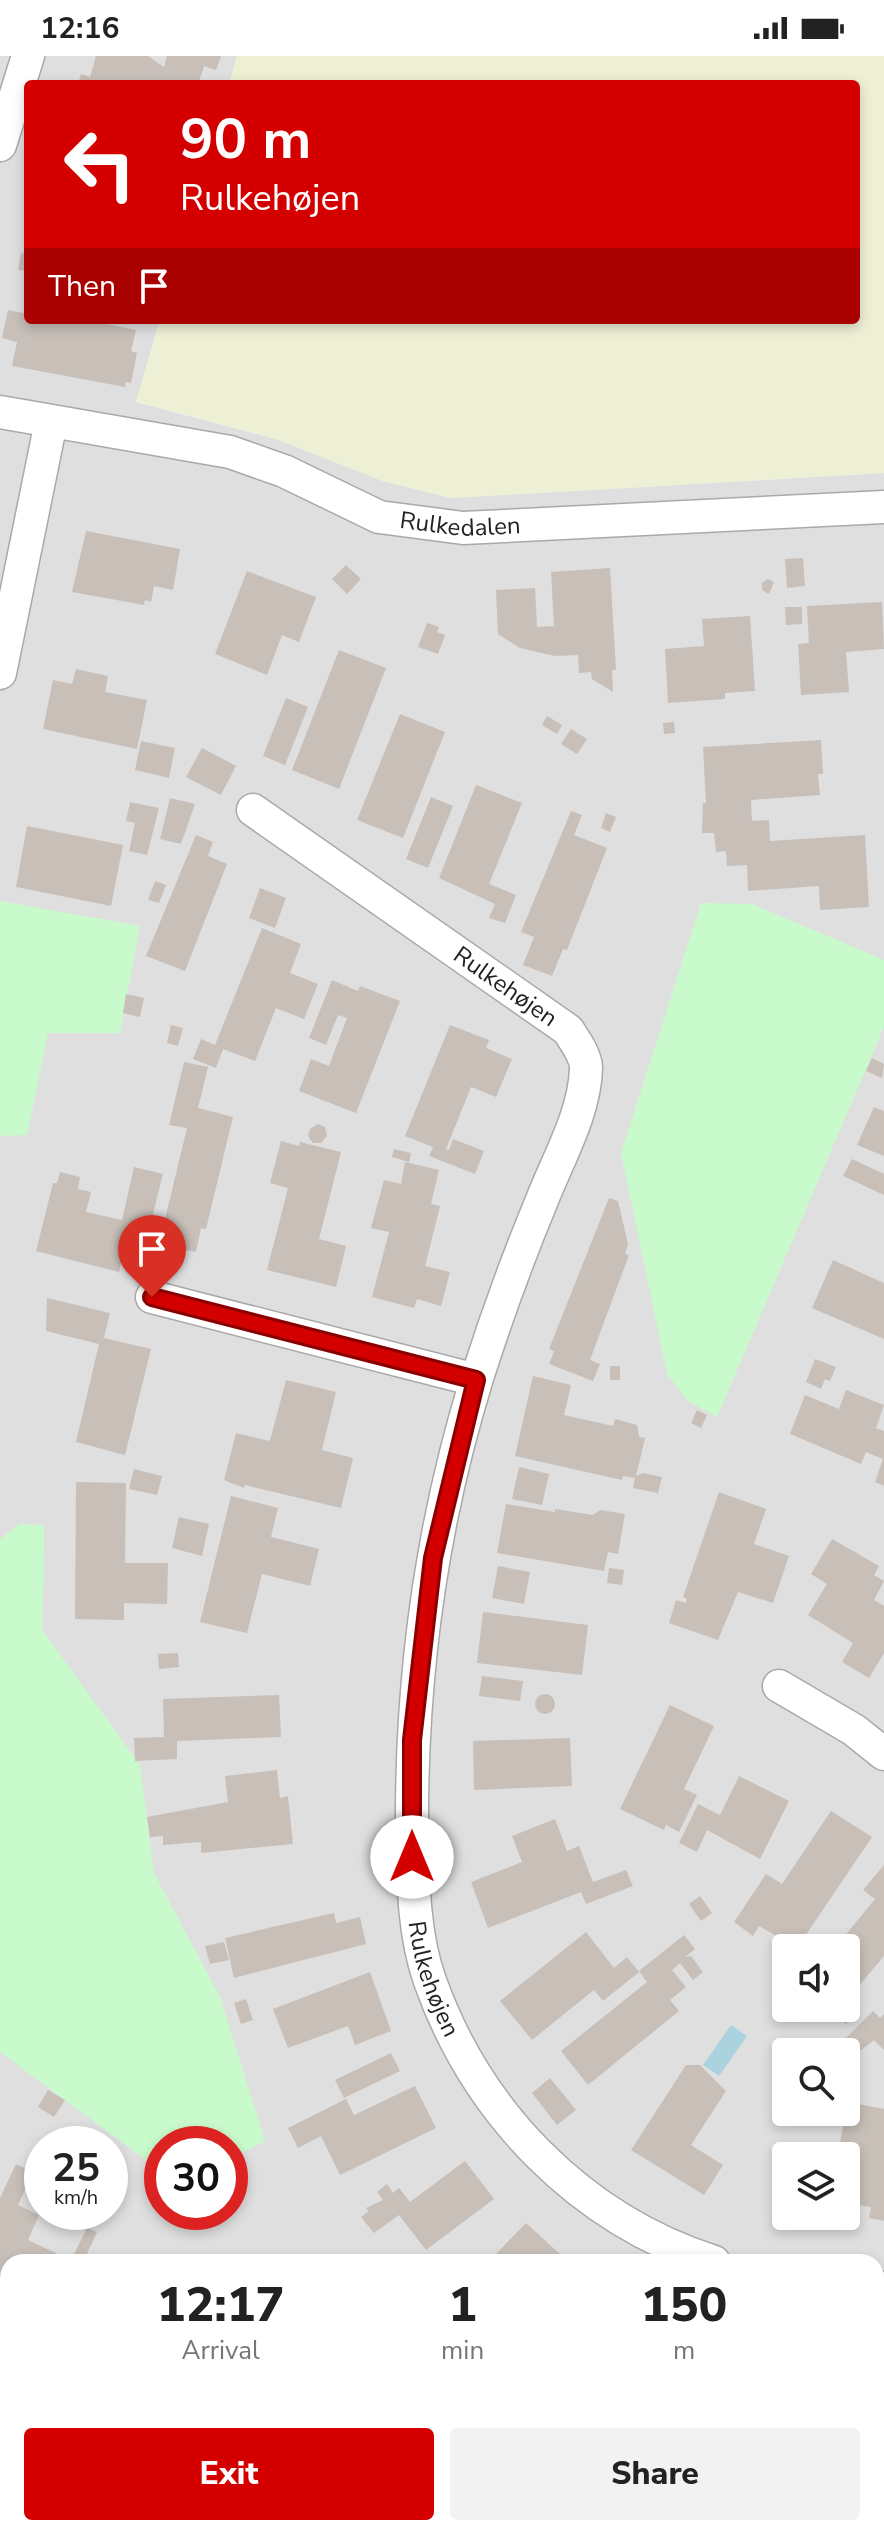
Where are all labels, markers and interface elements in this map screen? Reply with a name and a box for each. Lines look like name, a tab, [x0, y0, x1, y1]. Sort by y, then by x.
text: 12:16	[40, 8, 119, 49]
text: 90 m	[180, 101, 311, 178]
icon: left	[48, 112, 152, 216]
text: Rulkehøjen	[180, 174, 360, 223]
icon: arrive	[132, 264, 176, 308]
text: Then	[48, 266, 116, 307]
street label: Rulkedalen	[398, 504, 521, 544]
street label: Rulkehøjen	[447, 939, 564, 1034]
pin	[118, 1215, 186, 1297]
icon: arrive	[130, 1227, 174, 1271]
position arrow	[370, 1815, 454, 1899]
street label: Rulkehøjen	[401, 1919, 467, 2042]
map controls	[772, 1934, 860, 2230]
button: sound	[772, 1934, 860, 2022]
button: search	[772, 2038, 860, 2126]
speed limit sign: 30	[144, 2126, 248, 2230]
text: 25	[52, 2141, 100, 2195]
button: layers	[772, 2142, 860, 2230]
text: km/h	[54, 2184, 98, 2211]
text: 12:17	[157, 2272, 284, 2338]
text: 1	[448, 2272, 477, 2338]
text: 150	[641, 2272, 727, 2338]
text: Arrival	[181, 2333, 260, 2368]
text: min	[441, 2333, 484, 2368]
text: m	[673, 2333, 695, 2368]
button: Exit	[24, 2428, 434, 2520]
button: Share	[450, 2428, 860, 2520]

